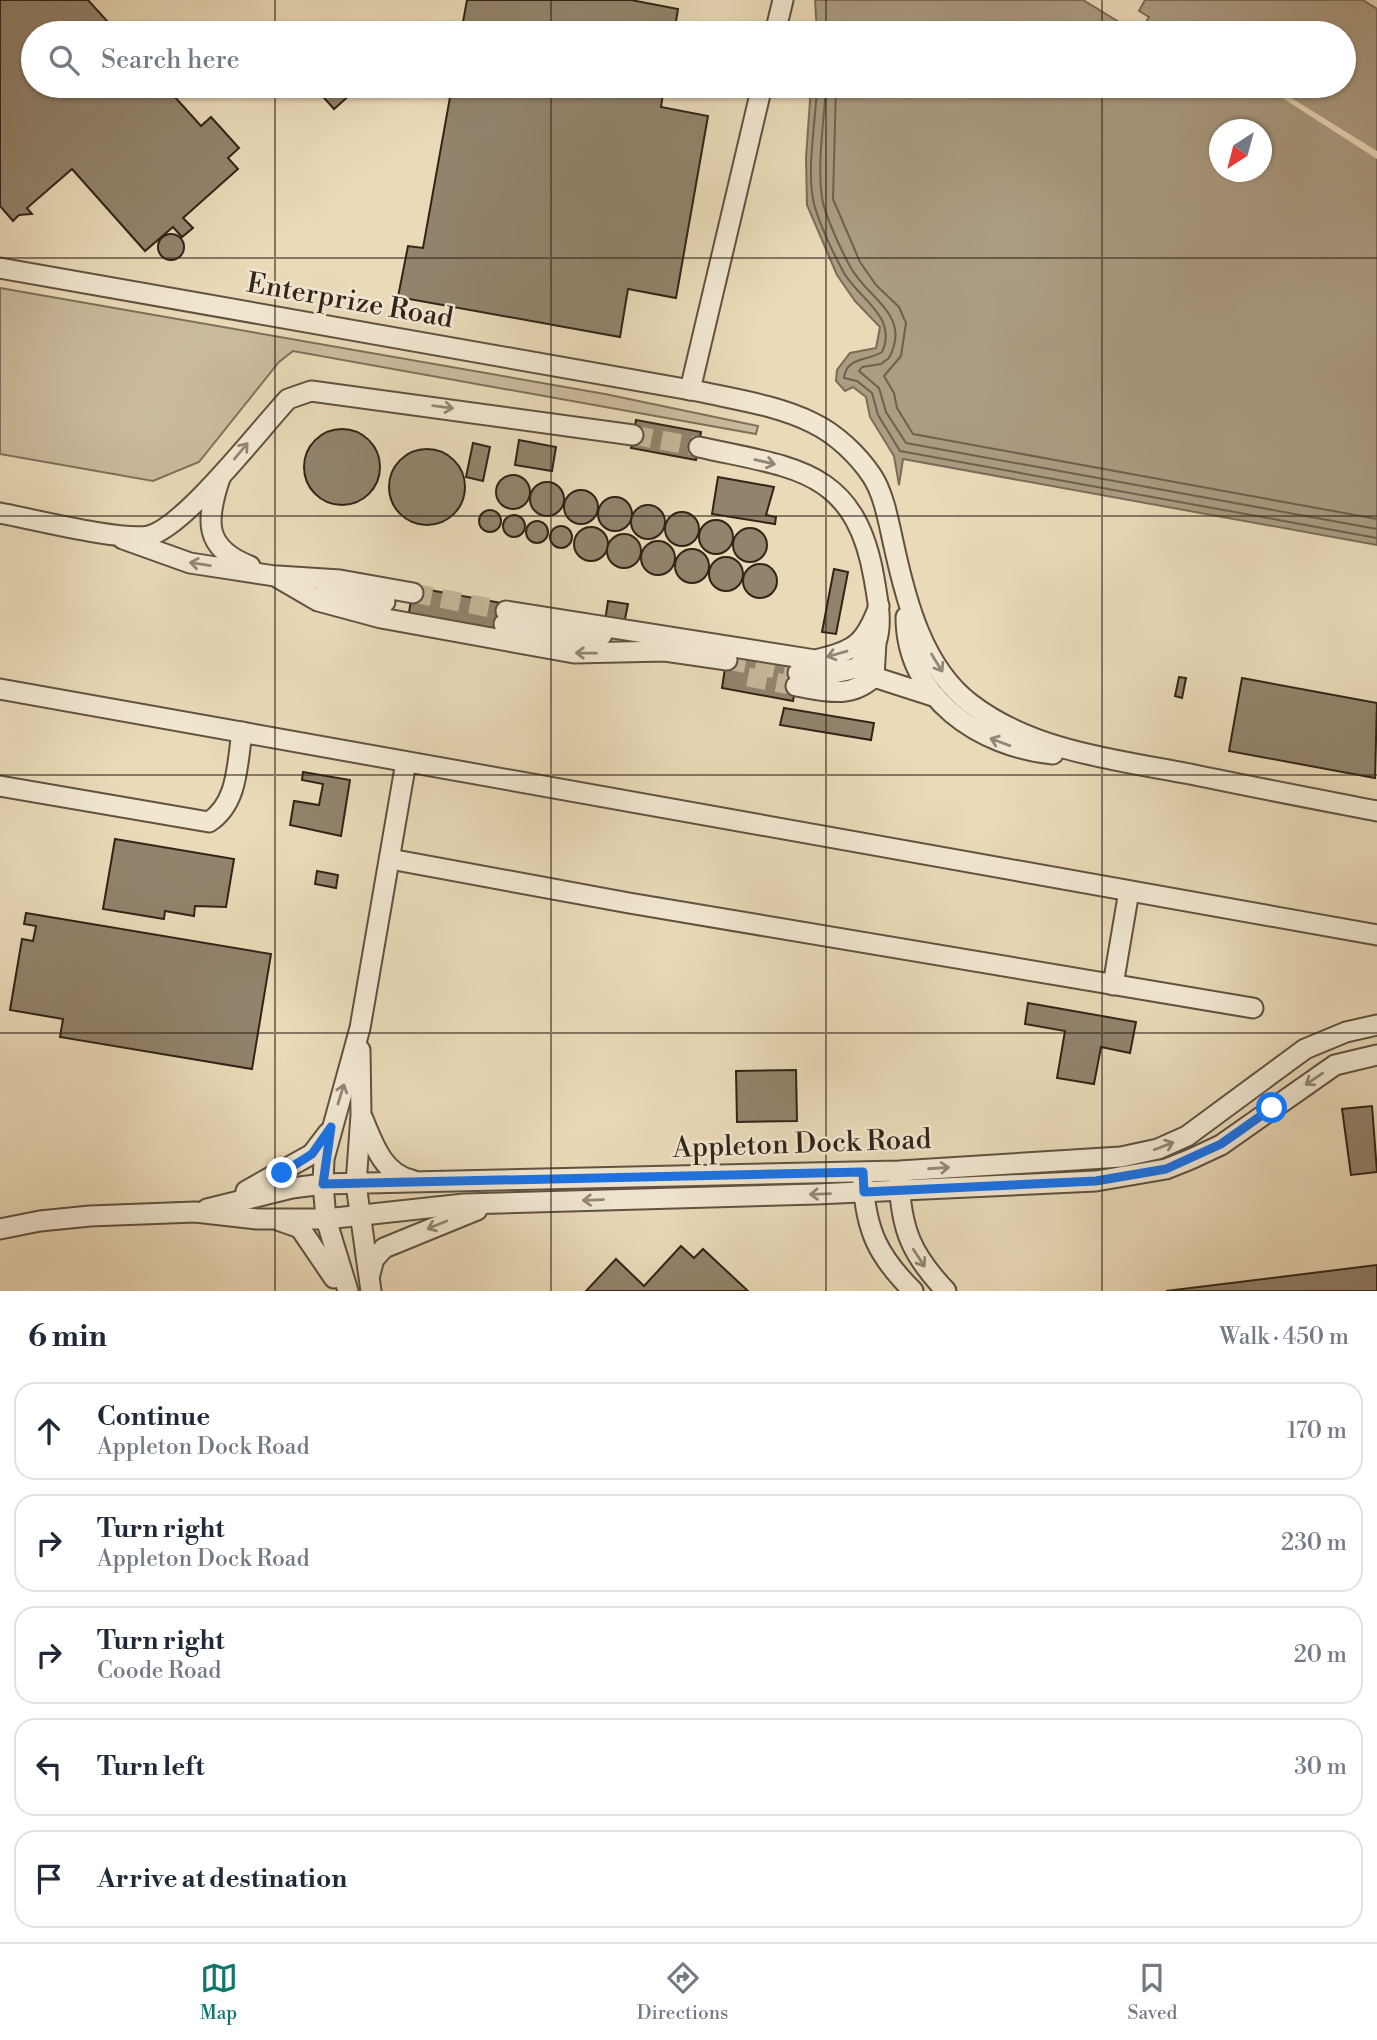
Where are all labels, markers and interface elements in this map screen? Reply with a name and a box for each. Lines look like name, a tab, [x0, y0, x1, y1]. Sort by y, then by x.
search box	[21, 21, 1356, 98]
icon: search	[45, 41, 83, 79]
text: Search here	[101, 44, 240, 76]
north arrow	[1209, 119, 1272, 182]
street label: Enterprize Road	[244, 266, 456, 336]
one-way arrow	[431, 401, 454, 414]
one-way arrow	[233, 442, 248, 460]
one-way arrow	[753, 455, 776, 469]
one-way arrow	[189, 557, 212, 570]
one-way arrow	[574, 646, 597, 660]
one-way arrow	[826, 649, 848, 662]
one-way arrow	[929, 653, 944, 672]
one-way arrow	[990, 734, 1012, 747]
one-way arrow	[1305, 1073, 1325, 1087]
one-way arrow	[335, 1083, 348, 1105]
route start	[1256, 1092, 1287, 1123]
street label: Appleton Dock Road	[671, 1122, 932, 1166]
one-way arrow	[1153, 1138, 1174, 1151]
route end	[266, 1157, 297, 1188]
one-way arrow	[927, 1161, 949, 1174]
one-way arrow	[809, 1188, 832, 1201]
one-way arrow	[581, 1194, 604, 1207]
one-way arrow	[427, 1220, 448, 1233]
one-way arrow	[912, 1248, 927, 1267]
text: 6 min	[28, 1318, 107, 1356]
text: Walk · 450 m	[1219, 1323, 1349, 1351]
text: Continue	[97, 1401, 210, 1433]
icon: ahead	[30, 1412, 68, 1450]
text: 170 m	[1287, 1417, 1347, 1445]
text: Appleton Dock Road	[97, 1433, 310, 1461]
text: Turn right	[97, 1513, 225, 1545]
icon: right	[30, 1524, 68, 1562]
text: 230 m	[1281, 1529, 1347, 1557]
text: Appleton Dock Road	[97, 1545, 310, 1573]
text: Turn right	[97, 1625, 225, 1657]
icon: right	[30, 1636, 68, 1674]
text: 20 m	[1294, 1641, 1347, 1669]
text: Coode Road	[97, 1657, 221, 1685]
icon: left	[30, 1748, 68, 1786]
text: Turn left	[97, 1751, 205, 1783]
text: 30 m	[1294, 1753, 1347, 1781]
icon: arrive	[30, 1860, 68, 1898]
text: Arrive at destination	[97, 1863, 347, 1895]
tab: Map	[200, 1959, 238, 2025]
tab: Directions	[637, 1959, 728, 2025]
tab: Saved	[1128, 1959, 1177, 2025]

